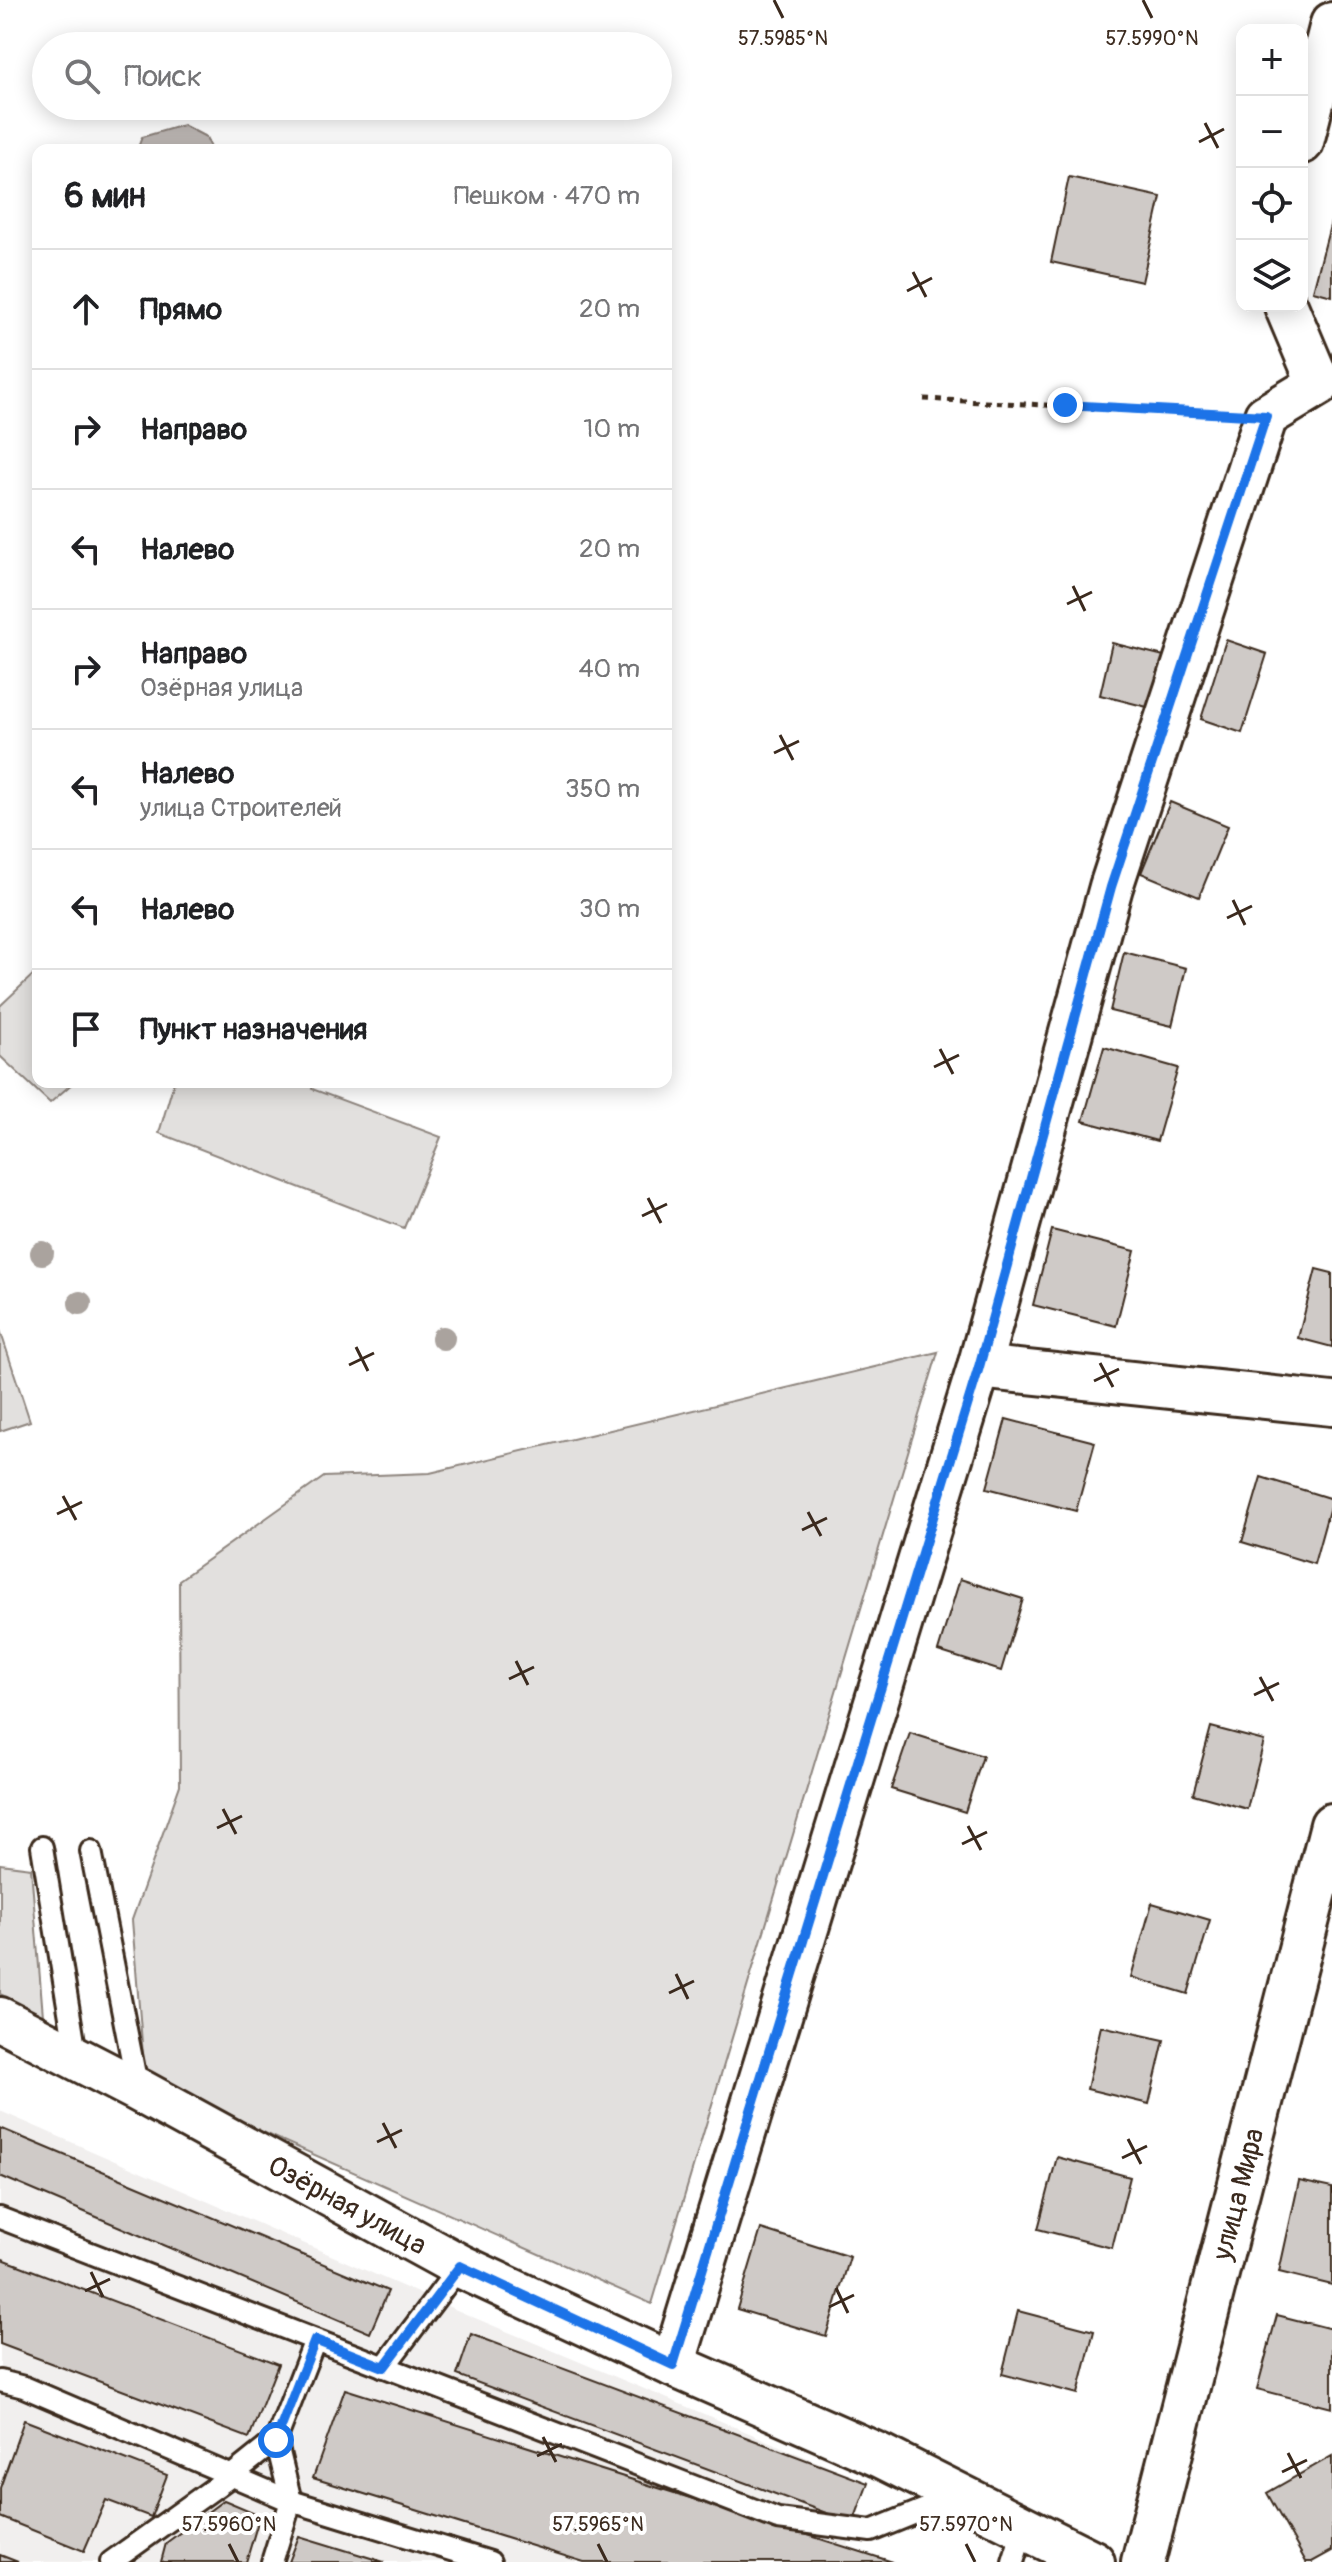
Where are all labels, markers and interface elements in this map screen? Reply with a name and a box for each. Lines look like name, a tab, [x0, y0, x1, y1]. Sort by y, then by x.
map controls	[1236, 24, 1308, 312]
button: +	[1236, 24, 1308, 96]
text: 57.5985°N	[738, 26, 828, 51]
text: 57.5990°N	[1105, 26, 1199, 51]
search box	[32, 32, 672, 120]
icon: search	[60, 54, 104, 98]
text: Поиск	[124, 58, 202, 95]
button: −	[1236, 96, 1308, 168]
button: locate	[1236, 168, 1308, 240]
text: 6 мин	[64, 175, 146, 218]
text: Пешком · 470 m	[454, 180, 640, 212]
button: layers	[1236, 240, 1308, 312]
icon: ahead	[64, 287, 108, 331]
text: Прямо	[140, 291, 222, 328]
text: 20 m	[579, 293, 640, 325]
route end	[1047, 387, 1083, 423]
icon: right	[64, 407, 108, 451]
text: Направо	[140, 411, 247, 448]
text: 10 m	[583, 413, 640, 445]
icon: left	[64, 527, 108, 571]
text: Налево	[140, 531, 234, 568]
text: 20 m	[579, 533, 640, 565]
text: Направо	[140, 635, 247, 672]
icon: right	[64, 647, 108, 691]
text: 40 m	[578, 653, 640, 685]
text: Озёрная улица	[140, 672, 303, 704]
text: Налево	[140, 755, 234, 792]
icon: left	[64, 767, 108, 811]
text: 350 m	[565, 773, 640, 805]
text: улица Строителей	[140, 792, 342, 824]
icon: left	[64, 887, 108, 931]
text: Налево	[140, 891, 234, 928]
text: 30 m	[579, 893, 640, 925]
icon: arrive	[64, 1007, 108, 1051]
text: Пункт назначения	[140, 1011, 367, 1048]
street label: улица Мира	[1205, 2125, 1273, 2265]
street label: Озёрная улица	[261, 2148, 432, 2263]
route start	[258, 2422, 294, 2458]
text: 57.5960°N	[182, 2512, 276, 2537]
text: 57.5965°N	[552, 2512, 644, 2537]
text: 57.5970°N	[919, 2512, 1013, 2537]

